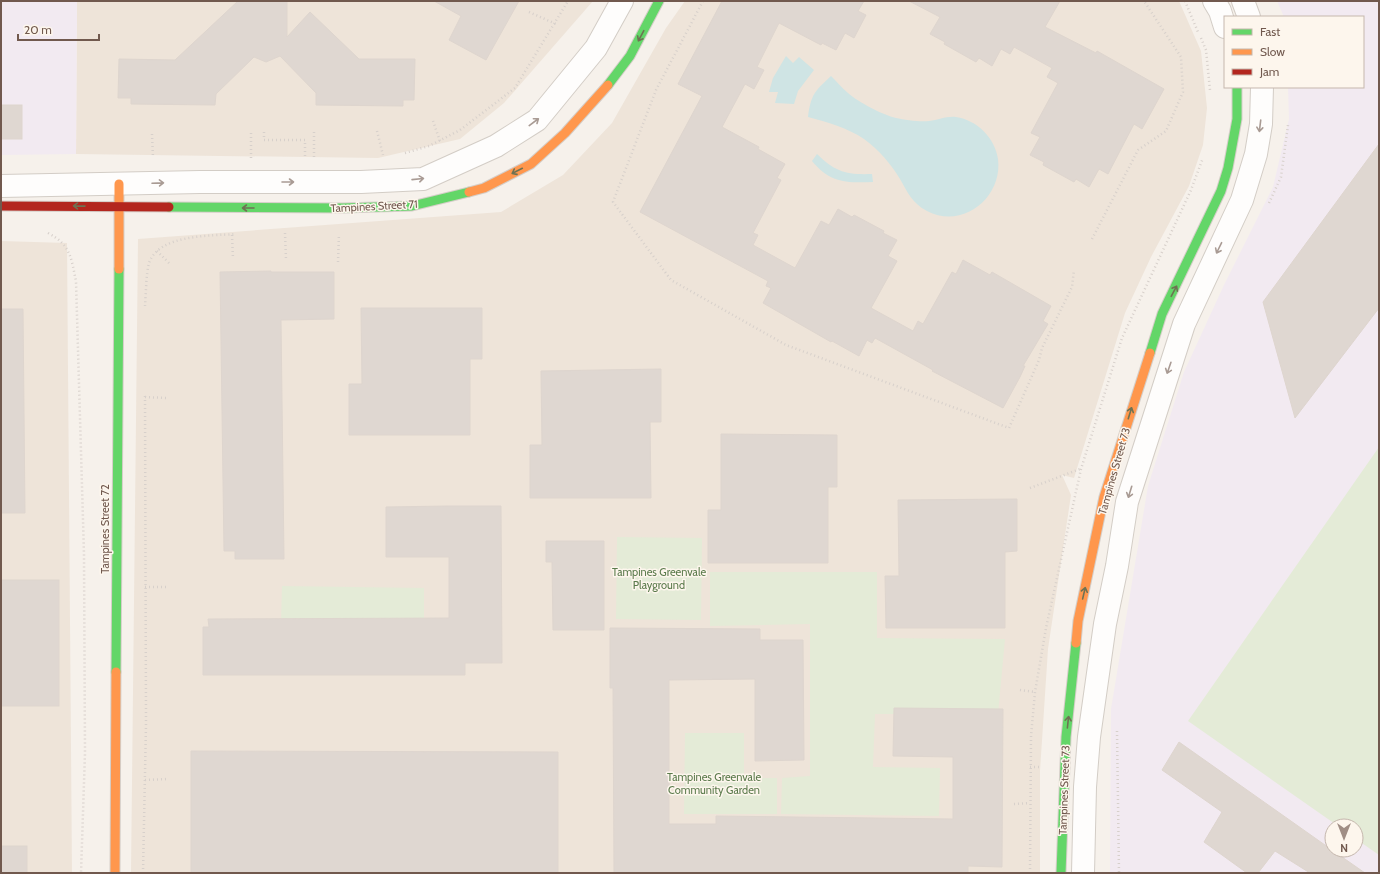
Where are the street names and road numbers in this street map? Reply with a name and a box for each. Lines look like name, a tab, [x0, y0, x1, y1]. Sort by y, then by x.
street label: Tampines Street 71	[330, 197, 418, 215]
street label: Tampines Street 73	[1095, 426, 1133, 516]
street label: Tampines Street 72	[98, 484, 112, 574]
street label: Tampines Street 73	[1055, 745, 1073, 835]

